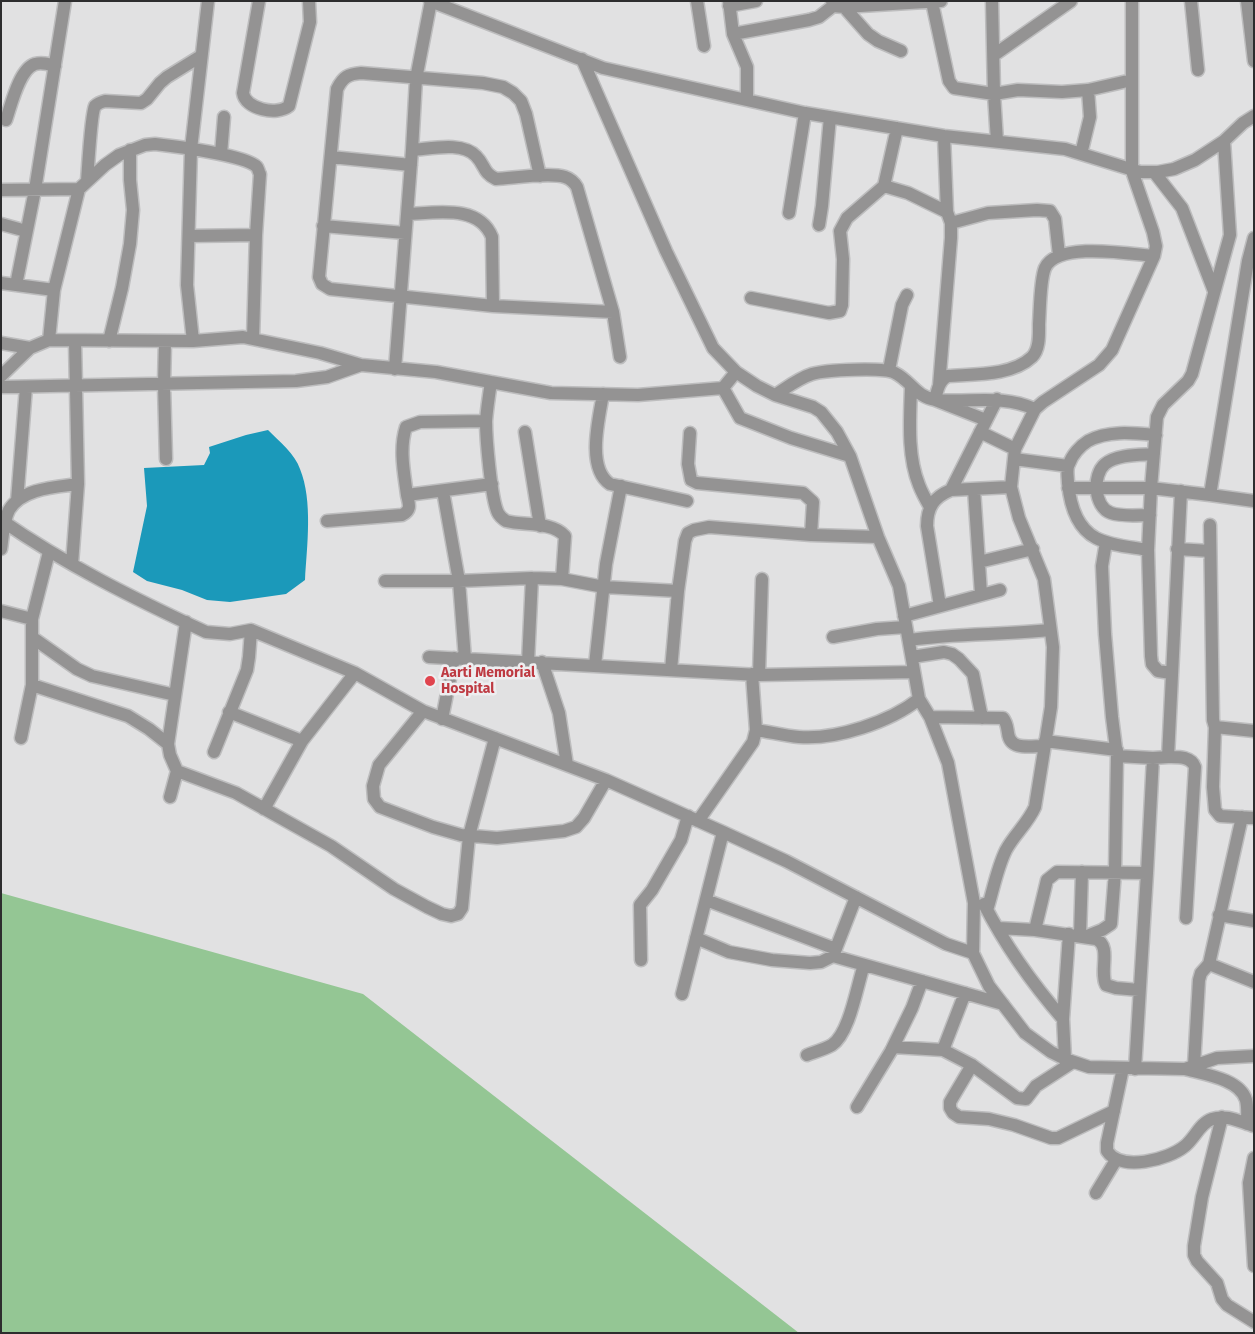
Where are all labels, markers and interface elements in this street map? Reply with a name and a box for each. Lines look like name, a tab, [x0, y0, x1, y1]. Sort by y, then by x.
place label: Aarti Memorial Hospital	[441, 665, 535, 698]
marker: Aarti Memorial Hospital	[423, 674, 437, 688]

